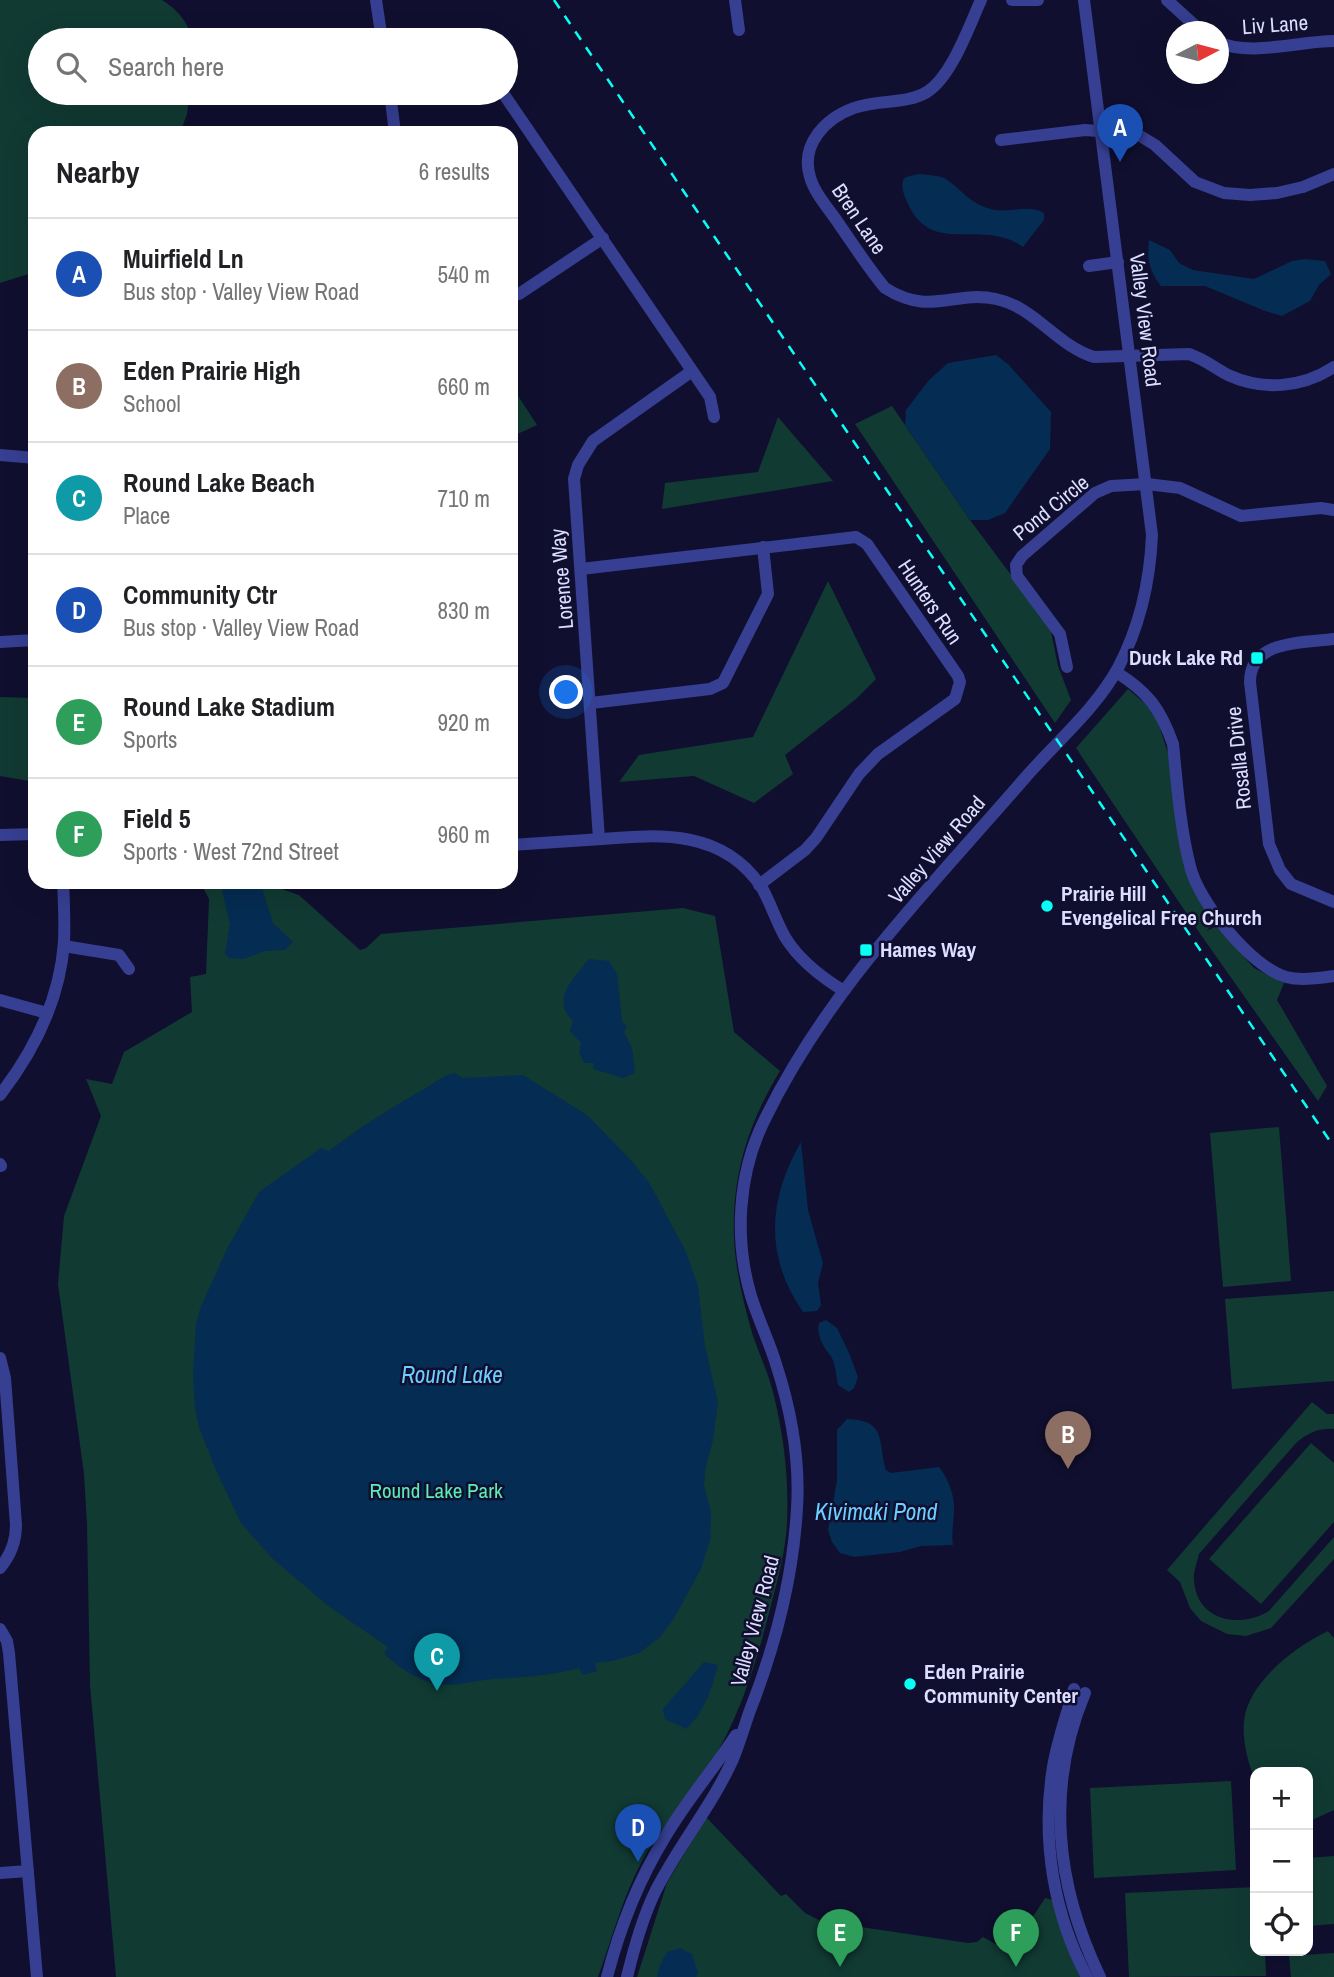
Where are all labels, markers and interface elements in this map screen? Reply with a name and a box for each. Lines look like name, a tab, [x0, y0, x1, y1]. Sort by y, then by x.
street label: Liv Lane	[1241, 8, 1309, 41]
north arrow	[1166, 21, 1229, 84]
search box	[28, 28, 518, 105]
icon: search	[52, 48, 90, 86]
text: Search here	[108, 49, 224, 84]
pin: A	[1097, 104, 1143, 162]
text: Nearby	[56, 152, 139, 192]
text: 6 results	[419, 156, 490, 187]
street label: Bren Lane	[825, 178, 894, 260]
text: Muirfield Ln	[123, 241, 244, 276]
street label: Valley View Road	[1123, 251, 1168, 388]
text: A	[72, 259, 86, 290]
text: 540 m	[438, 259, 490, 290]
text: Bus stop · Valley View Road	[123, 276, 359, 307]
text: Eden Prairie High	[123, 353, 301, 388]
text: B	[72, 371, 86, 402]
text: 660 m	[438, 371, 490, 402]
text: School	[123, 388, 181, 419]
text: Round Lake Beach	[123, 465, 315, 500]
street label: Pond Circle	[1007, 468, 1095, 547]
text: C	[72, 483, 86, 514]
text: 710 m	[438, 483, 490, 514]
text: Place	[123, 500, 170, 531]
street label: Lorence Way	[543, 527, 580, 631]
street label: Hunters Run	[891, 554, 969, 650]
text: Community Ctr	[123, 577, 277, 612]
text: D	[72, 595, 86, 626]
text: 830 m	[438, 595, 490, 626]
text: Bus stop · Valley View Road	[123, 612, 359, 643]
place label: Duck Lake Rd	[1129, 643, 1243, 672]
marker: Duck Lake Rd	[1249, 650, 1265, 666]
your location	[549, 675, 583, 709]
text: Round Lake Stadium	[123, 689, 335, 724]
street label: Rosalla Drive	[1219, 705, 1258, 811]
text: E	[73, 707, 85, 738]
text: 920 m	[438, 707, 490, 738]
text: Sports	[123, 724, 178, 755]
street label: Valley View Road	[882, 789, 992, 910]
text: Field 5	[123, 801, 191, 836]
text: F	[73, 819, 85, 850]
text: 960 m	[438, 819, 490, 850]
text: Sports · West 72nd Street	[123, 836, 339, 867]
place label: Prairie Hill Evengelical Free Church	[1061, 879, 1262, 932]
marker: Prairie Hill Evengelical Free Church	[1039, 898, 1055, 914]
place label: Hames Way	[880, 935, 976, 964]
marker: Hames Way	[858, 942, 874, 958]
water label: Round Lake	[401, 1359, 503, 1390]
pin: B	[1045, 1411, 1091, 1469]
park label: Round Lake Park	[369, 1476, 503, 1505]
water label: Kivimaki Pond	[815, 1496, 938, 1527]
street label: Valley View Road	[723, 1552, 786, 1690]
pin: C	[414, 1633, 460, 1691]
place label: Eden Prairie Community Center	[924, 1657, 1078, 1710]
marker: Eden Prairie Community Center	[902, 1676, 918, 1692]
map controls	[1250, 1767, 1313, 1956]
button: +	[1250, 1767, 1313, 1830]
pin: D	[615, 1804, 661, 1862]
button: −	[1250, 1830, 1313, 1893]
button: locate	[1250, 1893, 1313, 1956]
pin: E	[817, 1909, 863, 1967]
pin: F	[993, 1909, 1039, 1967]

